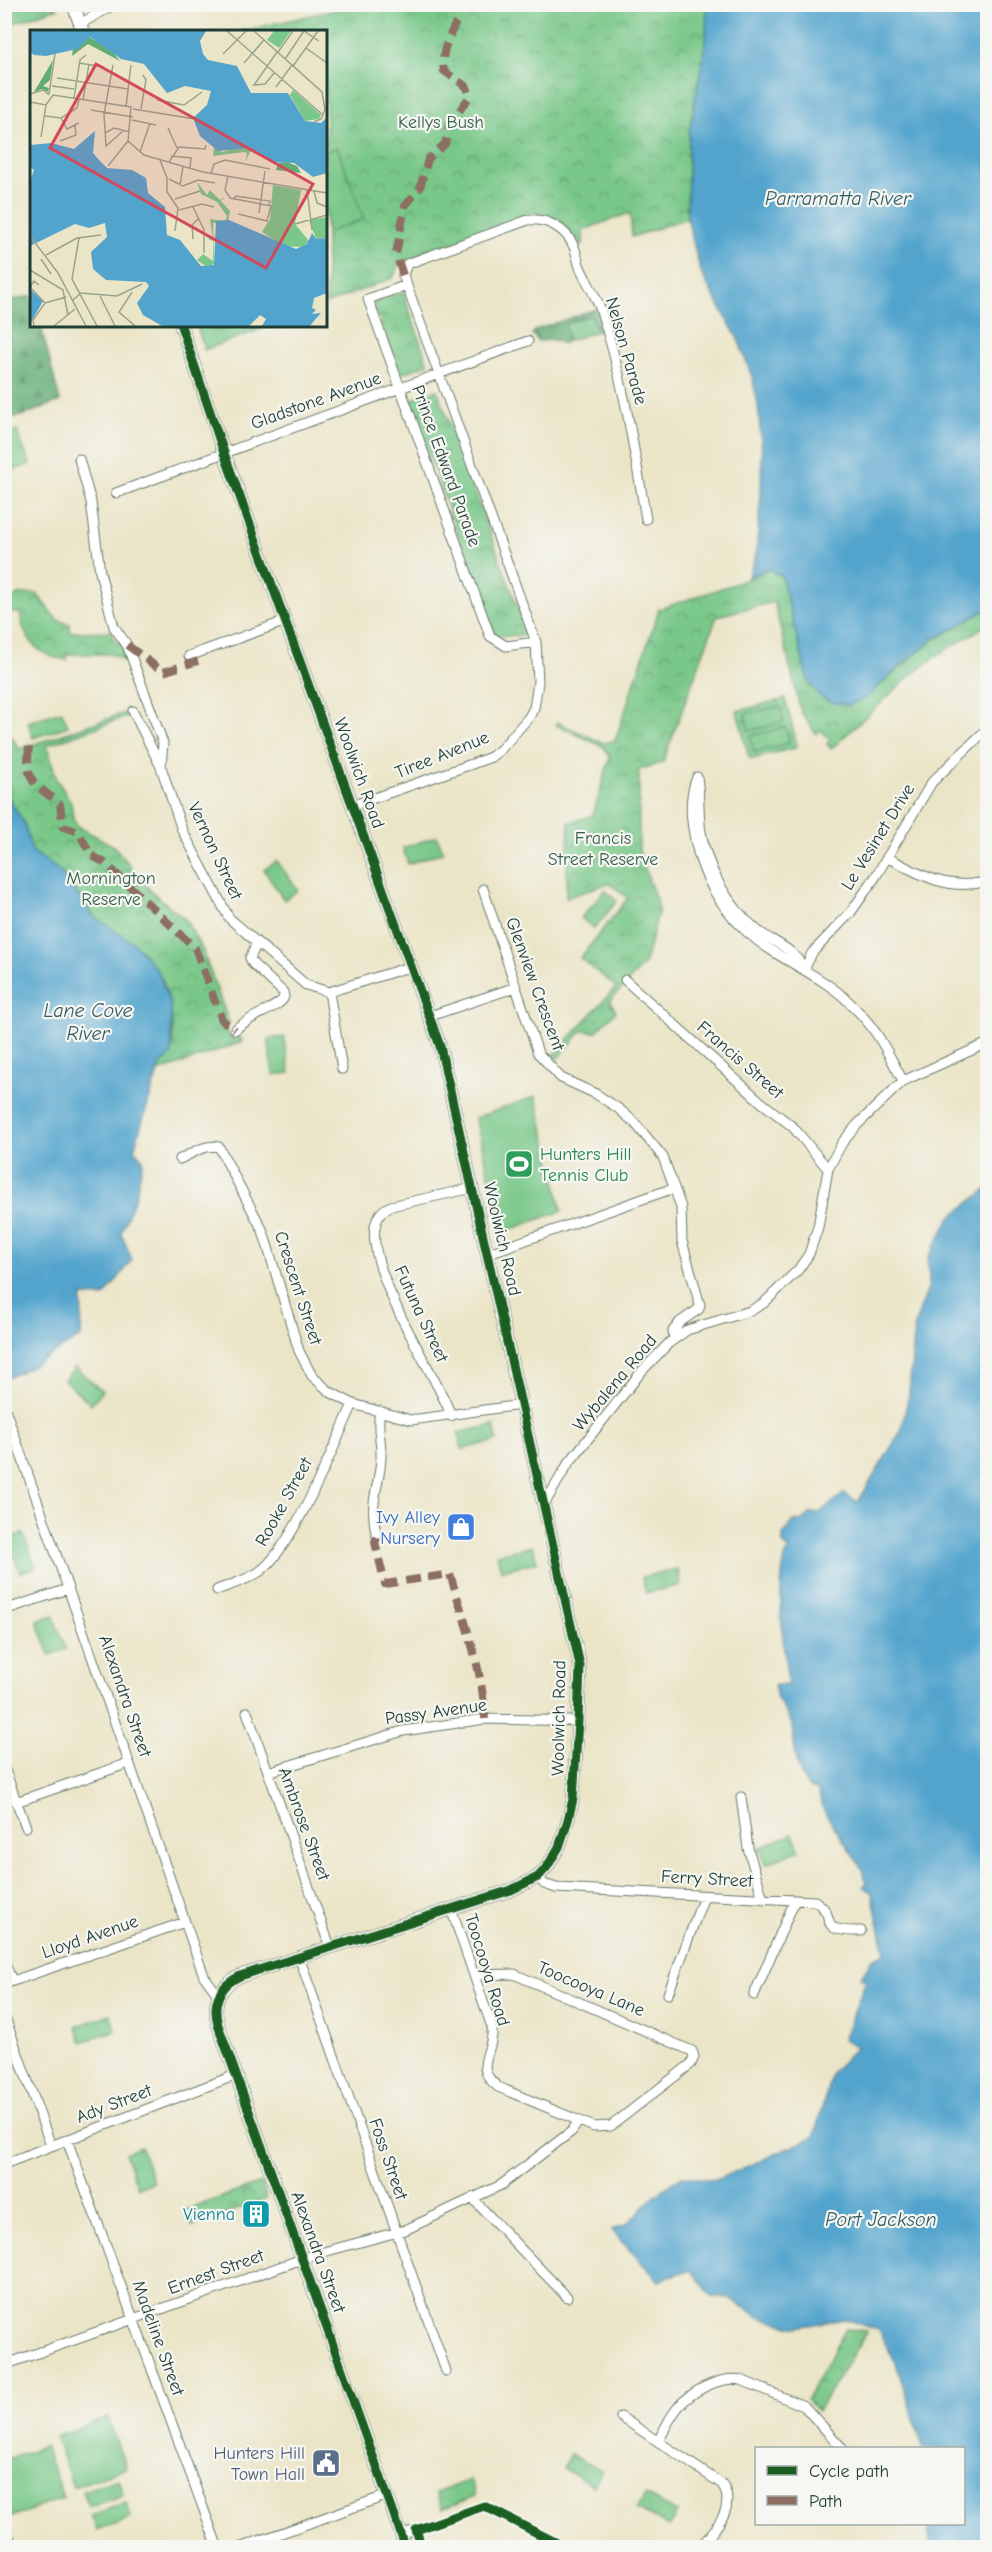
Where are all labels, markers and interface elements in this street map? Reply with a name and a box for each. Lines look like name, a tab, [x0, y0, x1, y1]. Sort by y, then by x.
inset map	[30, 30, 327, 327]
park label: Kellys Bush	[398, 112, 484, 133]
water label: Parramatta River	[765, 187, 912, 210]
street label: Nelson Parade	[601, 295, 651, 407]
street label: Gladstone Avenue	[248, 368, 384, 434]
street label: Prince Edward Parade	[407, 382, 485, 550]
street label: Woolwich Road	[329, 715, 389, 831]
street label: Tiree Avenue	[392, 727, 492, 783]
street label: Le Vesinet Drive	[837, 780, 919, 894]
street label: Vernon Street	[183, 799, 247, 904]
park label: Francis Street Reserve	[548, 828, 658, 870]
park label: Mornington Reserve	[66, 868, 156, 910]
street label: Glenview Crescent	[501, 914, 569, 1054]
water label: Lane Cove River	[43, 999, 133, 1045]
street label: Francis Street	[692, 1017, 788, 1104]
place label: Hunters Hill Tennis Club	[540, 1144, 631, 1186]
sports icon: Hunters Hill Tennis Club	[503, 1148, 535, 1180]
street label: Woolwich Road	[479, 1180, 525, 1298]
street label: Crescent Street	[270, 1229, 327, 1348]
street label: Futuna Street	[389, 1262, 453, 1366]
street label: Wybalena Road	[568, 1330, 662, 1436]
street label: Rooke Street	[251, 1453, 317, 1550]
place label: Ivy Alley Nursery	[376, 1507, 441, 1549]
shop icon: Ivy Alley Nursery	[445, 1511, 477, 1543]
street label: Alexandra Street	[94, 1632, 156, 1761]
street label: Woolwich Road	[547, 1660, 571, 1776]
street label: Passy Avenue	[384, 1694, 488, 1730]
street label: Ambrose Street	[274, 1765, 334, 1884]
street label: Ferry Street	[661, 1866, 754, 1892]
street label: Lloyd Avenue	[39, 1911, 141, 1963]
street label: Toocooya Road	[460, 1911, 514, 2029]
street label: Toocooya Lane	[534, 1957, 648, 2021]
street label: Ady Street	[73, 2080, 155, 2128]
street label: Foss Street	[364, 2115, 412, 2203]
street label: Alexandra Street	[286, 2188, 350, 2316]
building icon: Vienna	[240, 2198, 272, 2230]
place label: Vienna	[183, 2204, 235, 2225]
water label: Port Jackson	[825, 2208, 937, 2231]
street label: Ernest Street	[165, 2245, 268, 2299]
street label: Madeline Street	[127, 2278, 189, 2399]
place label: Hunters Hill Town Hall	[214, 2443, 305, 2485]
public building icon: Hunters Hill Town Hall	[310, 2447, 342, 2479]
legend	[755, 2447, 965, 2525]
text: Cycle path	[809, 2461, 889, 2482]
text: Path	[809, 2491, 842, 2512]

